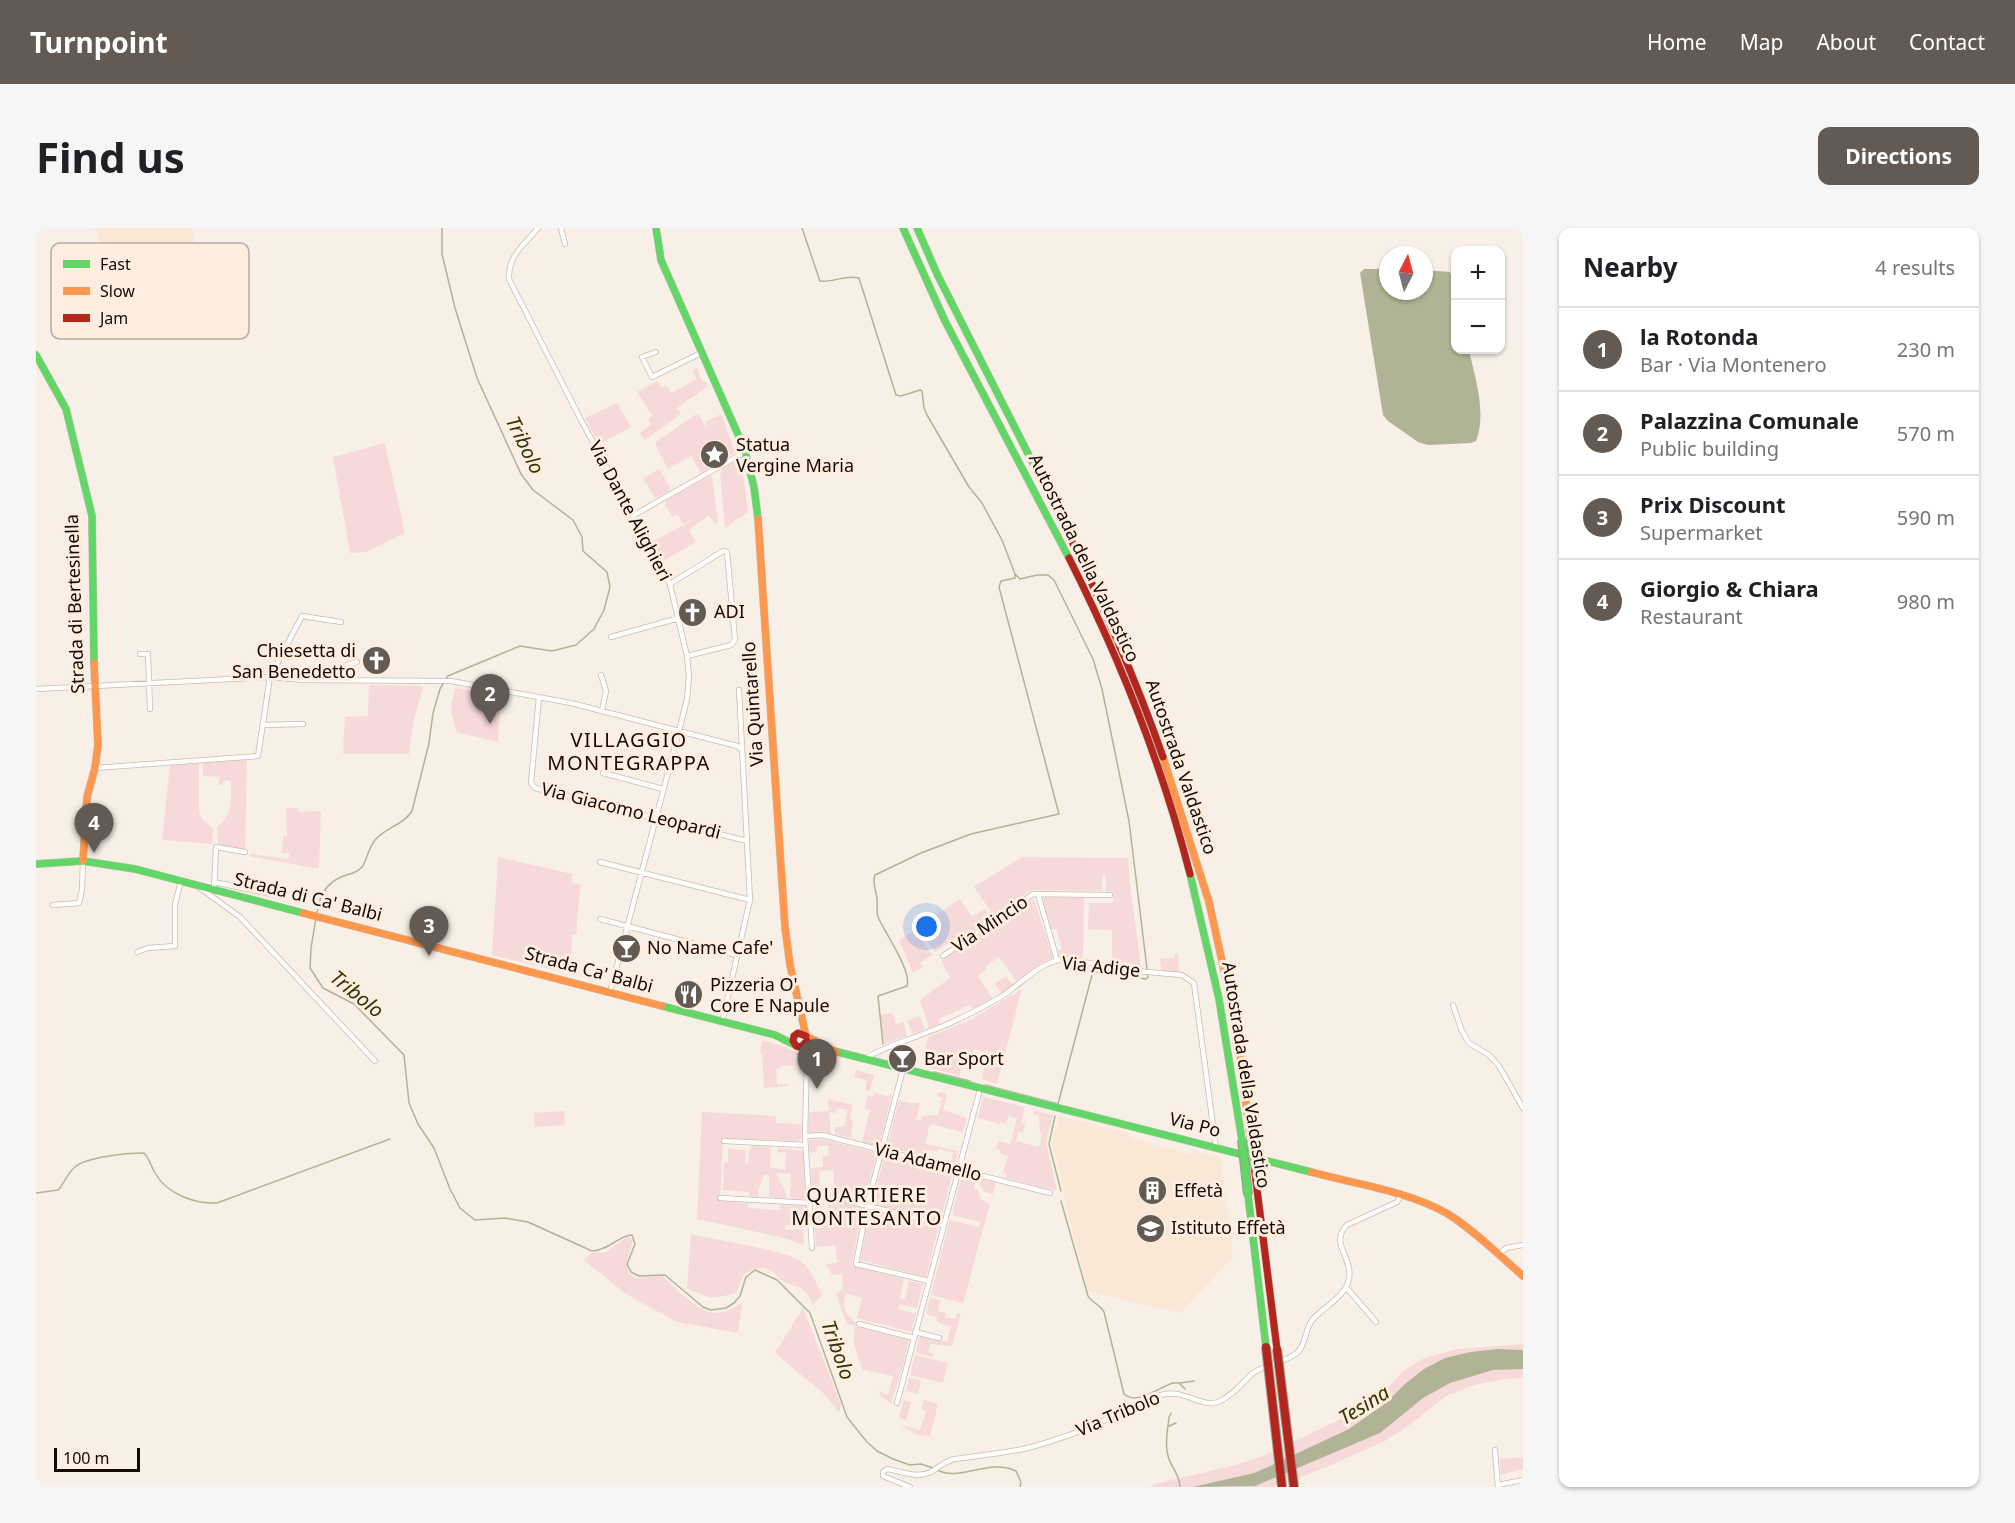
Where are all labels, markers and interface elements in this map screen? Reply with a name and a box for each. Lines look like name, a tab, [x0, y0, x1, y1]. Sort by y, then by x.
text: Turnpoint	[30, 23, 168, 61]
text: Home	[1647, 28, 1707, 56]
text: Map	[1740, 28, 1783, 56]
text: About	[1816, 28, 1876, 56]
text: Contact	[1909, 28, 1985, 56]
button: Directions	[1818, 127, 1979, 185]
text: Find us	[36, 128, 185, 185]
legend	[51, 243, 249, 339]
north arrow	[1379, 246, 1433, 300]
map controls	[1451, 246, 1505, 354]
button: +	[1451, 246, 1505, 300]
text: Nearby	[1583, 249, 1678, 285]
text: Fast	[100, 253, 131, 275]
text: 4 results	[1875, 254, 1955, 281]
text: Slow	[100, 280, 135, 302]
button: −	[1451, 300, 1505, 354]
text: Jam	[98, 307, 128, 329]
text: la Rotonda	[1640, 321, 1758, 351]
text: 1	[1597, 336, 1608, 363]
text: 230 m	[1897, 336, 1955, 363]
text: Bar · Via Montenero	[1640, 351, 1827, 378]
text: Palazzina Comunale	[1640, 405, 1859, 435]
water label: Tribolo	[500, 411, 551, 478]
text: 2	[1597, 420, 1608, 447]
text: 570 m	[1897, 420, 1955, 447]
place label: Statua Vergine Maria	[736, 432, 854, 477]
text: Public building	[1640, 435, 1779, 462]
street label: Via Dante Alighieri	[584, 436, 678, 585]
place icon: Statua Vergine Maria	[699, 439, 731, 471]
street label: Autostrada della Valdastico	[1024, 449, 1146, 666]
text: Prix Discount	[1640, 489, 1786, 519]
text: 3	[1597, 504, 1608, 531]
text: 590 m	[1897, 504, 1955, 531]
street label: Strada di Bertesinella	[59, 514, 89, 694]
text: Supermarket	[1640, 519, 1763, 546]
text: Giorgio & Chiara	[1640, 573, 1819, 603]
text: 4	[1597, 588, 1608, 615]
text: 980 m	[1897, 588, 1955, 615]
church icon: ADI	[677, 596, 709, 628]
place label: ADI	[714, 599, 745, 623]
text: Restaurant	[1640, 603, 1743, 630]
place label: Chiesetta di San Benedetto	[232, 638, 356, 683]
street label: Via Quintarello	[736, 641, 768, 767]
church icon: Chiesetta di San Benedetto	[361, 645, 393, 677]
pin: 2	[470, 674, 510, 724]
street label: Autostrada Valdastico	[1141, 676, 1223, 857]
district label: VILLAGGIO MONTEGRAPPA	[547, 726, 711, 776]
street label: Via Giacomo Leopardi	[539, 776, 724, 844]
pin: 4	[74, 804, 114, 853]
street label: Strada di Ca' Balbi	[232, 866, 385, 926]
street label: Via Mincio	[947, 889, 1032, 957]
pin: 3	[410, 906, 448, 956]
your location	[912, 912, 941, 941]
bar icon: No Name Cafe'	[610, 932, 642, 964]
place label: No Name Cafe'	[647, 935, 773, 959]
street label: Strada Ca' Balbi	[523, 940, 656, 998]
street label: Via Adige	[1061, 950, 1141, 982]
street label: Autostrada della Valdastico	[1217, 960, 1277, 1190]
water label: Tribolo	[325, 964, 390, 1023]
place label: Pizzeria O' Core E Napule	[710, 972, 830, 1017]
restaurant icon: Pizzeria O' Core E Napule	[673, 979, 705, 1011]
pin: 1	[798, 1040, 836, 1089]
bar icon: Bar Sport	[887, 1043, 919, 1075]
place label: Bar Sport	[924, 1046, 1004, 1070]
street label: Via Po	[1167, 1106, 1223, 1142]
street label: Via Adamello	[872, 1136, 985, 1186]
building icon: Effetà	[1137, 1175, 1169, 1207]
place label: Effetà	[1174, 1178, 1223, 1202]
district label: QUARTIERE MONTESANTO	[791, 1181, 943, 1231]
school or university icon: Istituto Effetà	[1134, 1212, 1166, 1244]
place label: Istituto Effetà	[1171, 1215, 1286, 1239]
water label: Tribolo	[815, 1316, 862, 1383]
water label: Tesina	[1333, 1378, 1394, 1431]
street label: Via Tribolo	[1072, 1385, 1163, 1441]
scale bar	[54, 1445, 140, 1472]
text: 100 m	[63, 1447, 110, 1469]

